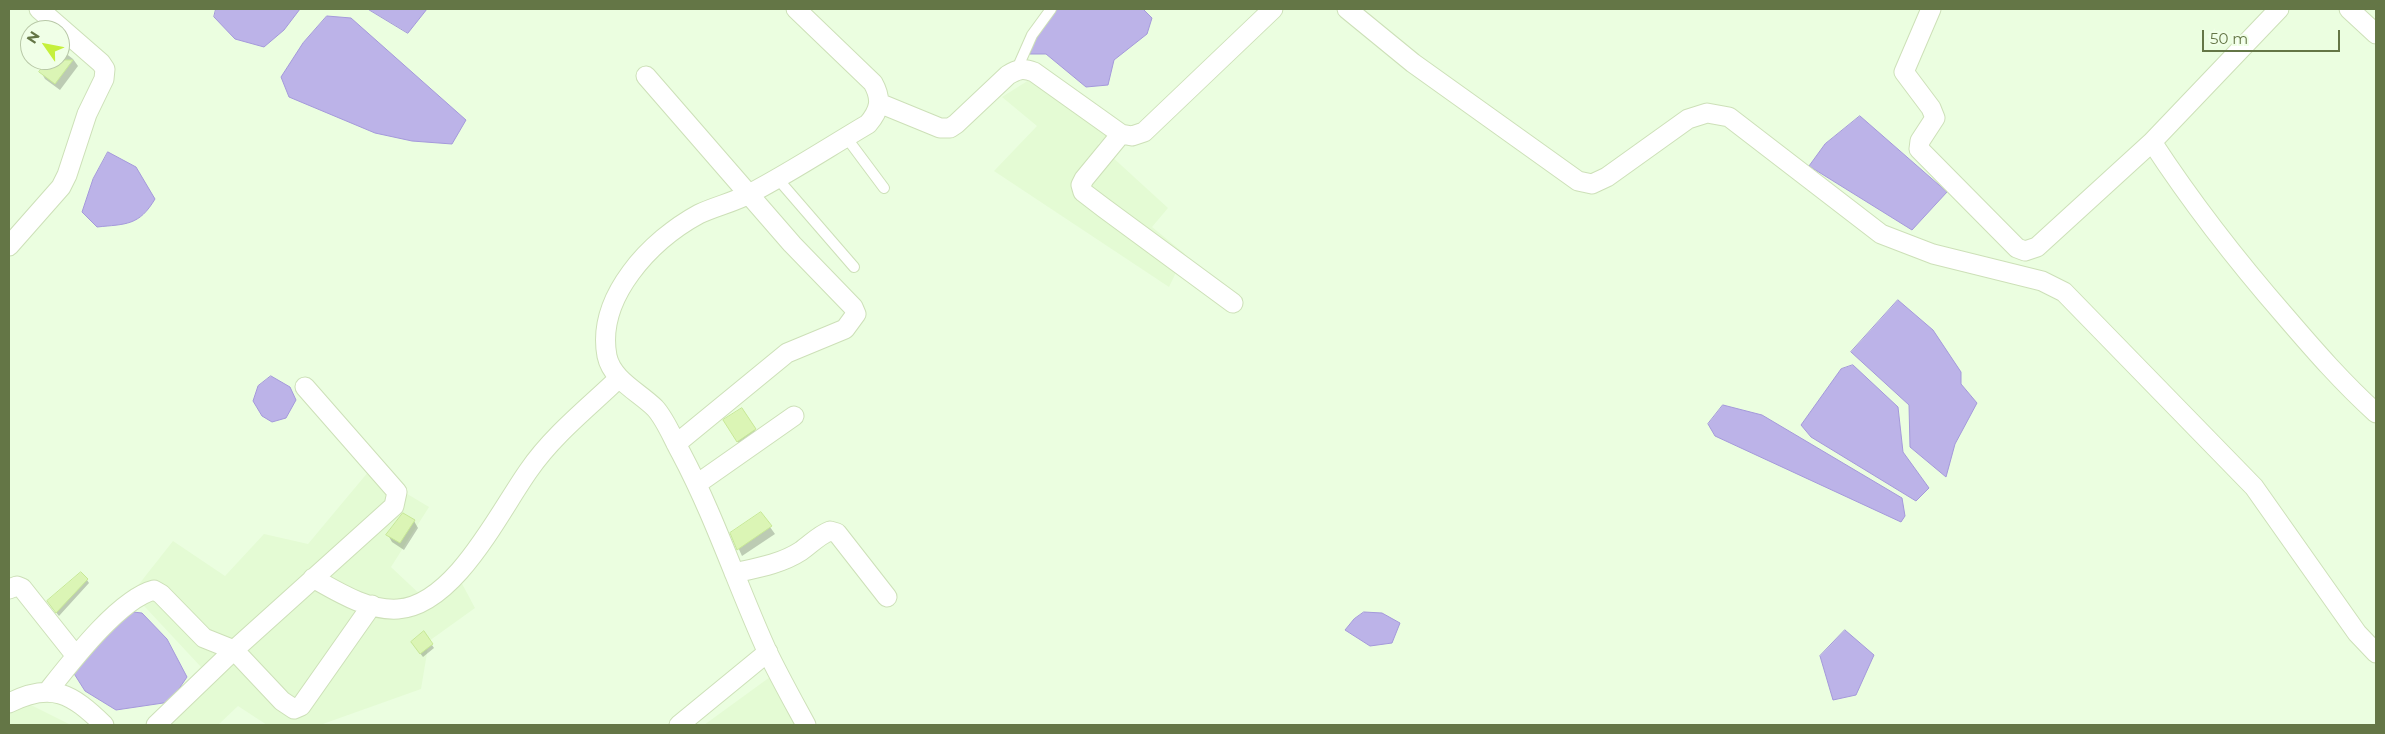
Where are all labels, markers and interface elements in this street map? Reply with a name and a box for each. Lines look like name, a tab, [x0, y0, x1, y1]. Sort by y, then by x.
north arrow	[20, 20, 70, 70]
scale bar	[2205, 20, 2342, 52]
text: N	[23, 28, 44, 47]
text: 50 m	[2210, 29, 2248, 48]

